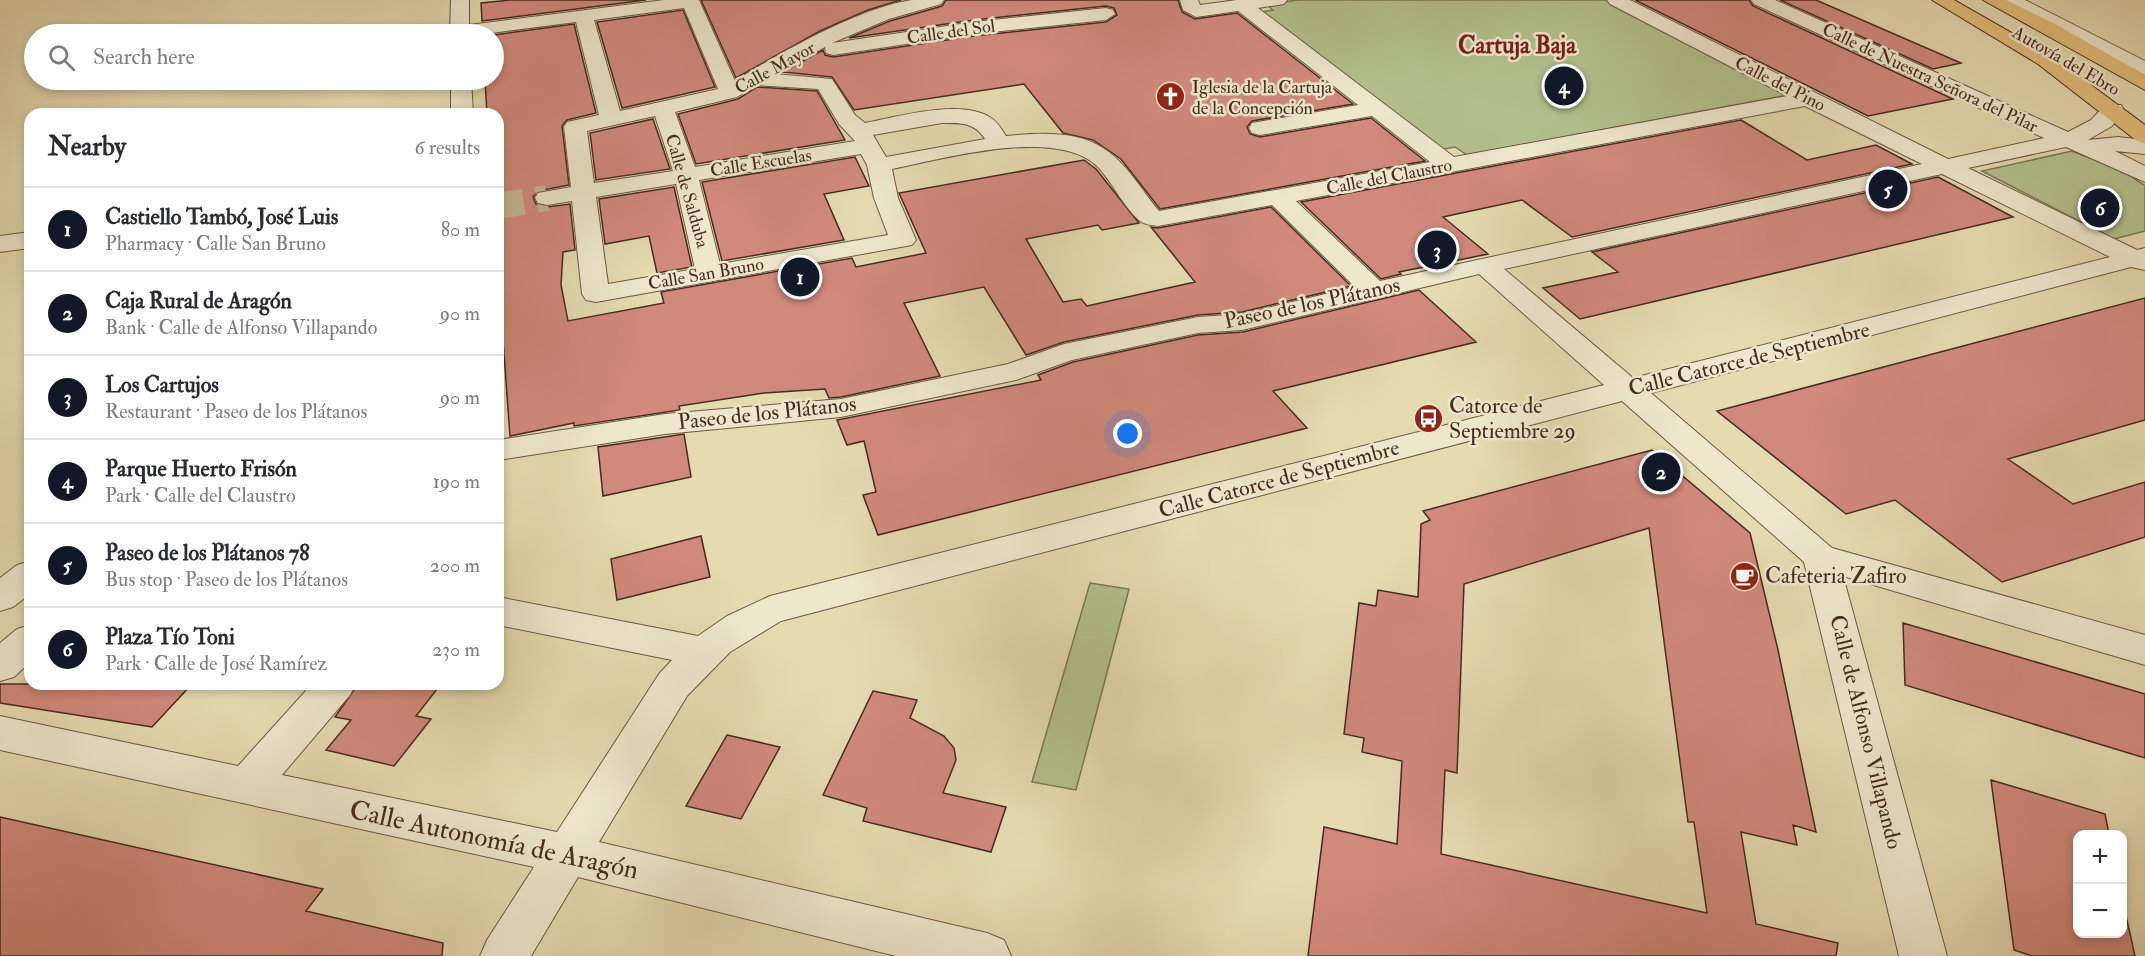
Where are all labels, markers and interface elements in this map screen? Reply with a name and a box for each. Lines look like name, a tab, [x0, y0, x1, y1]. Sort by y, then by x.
street label: Calle del Sol	[905, 14, 997, 50]
street label: Calle de Nuestra Señora del Pilar	[1818, 18, 2042, 138]
street label: Autovía del Ebro	[2007, 20, 2124, 101]
search box	[24, 24, 504, 90]
district label: Cartuja Baja	[1458, 30, 1577, 61]
street label: Calle Mayor	[731, 36, 820, 100]
icon: search	[45, 41, 78, 74]
text: Search here	[93, 43, 195, 71]
street label: Calle del Pino	[1731, 51, 1830, 117]
pin: 4	[1544, 64, 1584, 109]
place label: Iglesia de la Cartuja de la Concepción	[1192, 76, 1333, 120]
church icon: Iglesia de la Cartuja de la Concepción	[1155, 81, 1187, 113]
text: Nearby	[48, 131, 126, 163]
street label: Calle de Salduba	[660, 131, 714, 251]
text: 6 results	[414, 135, 480, 160]
street label: Calle Escuelas	[709, 144, 813, 182]
street label: Calle del Claustro	[1324, 153, 1454, 200]
pin: 5	[1868, 166, 1908, 212]
pin: 6	[2080, 186, 2120, 230]
text: Castiello Tambó, José Luis	[105, 203, 338, 231]
text: 1	[64, 217, 71, 242]
text: 80 m	[441, 217, 480, 242]
pin: 3	[1418, 228, 1456, 272]
text: Pharmacy · Calle San Bruno	[105, 231, 326, 256]
street label: Calle San Bruno	[646, 252, 766, 295]
pin: 1	[780, 254, 820, 300]
street label: Paseo de los Plátanos	[1221, 271, 1403, 335]
text: Caja Rural de Aragón	[105, 287, 292, 315]
text: 2	[62, 301, 73, 326]
text: 90 m	[440, 301, 480, 326]
text: Bank · Calle de Alfonso Villapando	[105, 315, 377, 340]
street label: Calle Catorce de Septiembre	[1625, 315, 1873, 404]
text: Los Cartujos	[105, 371, 219, 399]
text: 3	[64, 385, 71, 410]
text: 90 m	[440, 385, 480, 410]
street label: Paseo de los Plátanos	[676, 390, 858, 436]
place label: Catorce de Septiembre 29	[1449, 392, 1576, 446]
text: Restaurant · Paseo de los Plátanos	[105, 399, 367, 424]
bus stop icon: Catorce de Septiembre 29	[1412, 403, 1444, 435]
your location	[1113, 419, 1142, 448]
street label: Calle Catorce de Septiembre	[1156, 433, 1403, 526]
pin: 2	[1642, 450, 1680, 494]
text: Parque Huerto Frisón	[105, 455, 297, 483]
text: 4	[62, 469, 73, 494]
text: 190 m	[433, 469, 480, 494]
text: Park · Calle del Claustro	[105, 483, 296, 508]
text: Paseo de los Plátanos 78	[105, 539, 310, 567]
text: 5	[63, 553, 72, 578]
text: 200 m	[430, 553, 480, 578]
cafe icon: Cafeteria Zafiro	[1728, 560, 1760, 592]
place label: Cafeteria Zafiro	[1765, 562, 1907, 590]
text: Bus stop · Paseo de los Plátanos	[105, 567, 348, 592]
street label: Calle de Alfonso Villapando	[1822, 612, 1909, 852]
text: Plaza Tío Toni	[105, 623, 235, 651]
text: 6	[62, 637, 73, 662]
text: 230 m	[432, 637, 480, 662]
text: Park · Calle de José Ramírez	[105, 651, 327, 676]
street label: Calle Autonomía de Aragón	[346, 793, 642, 887]
map controls	[2073, 830, 2127, 938]
button: +	[2073, 830, 2127, 884]
button: −	[2073, 884, 2127, 938]

